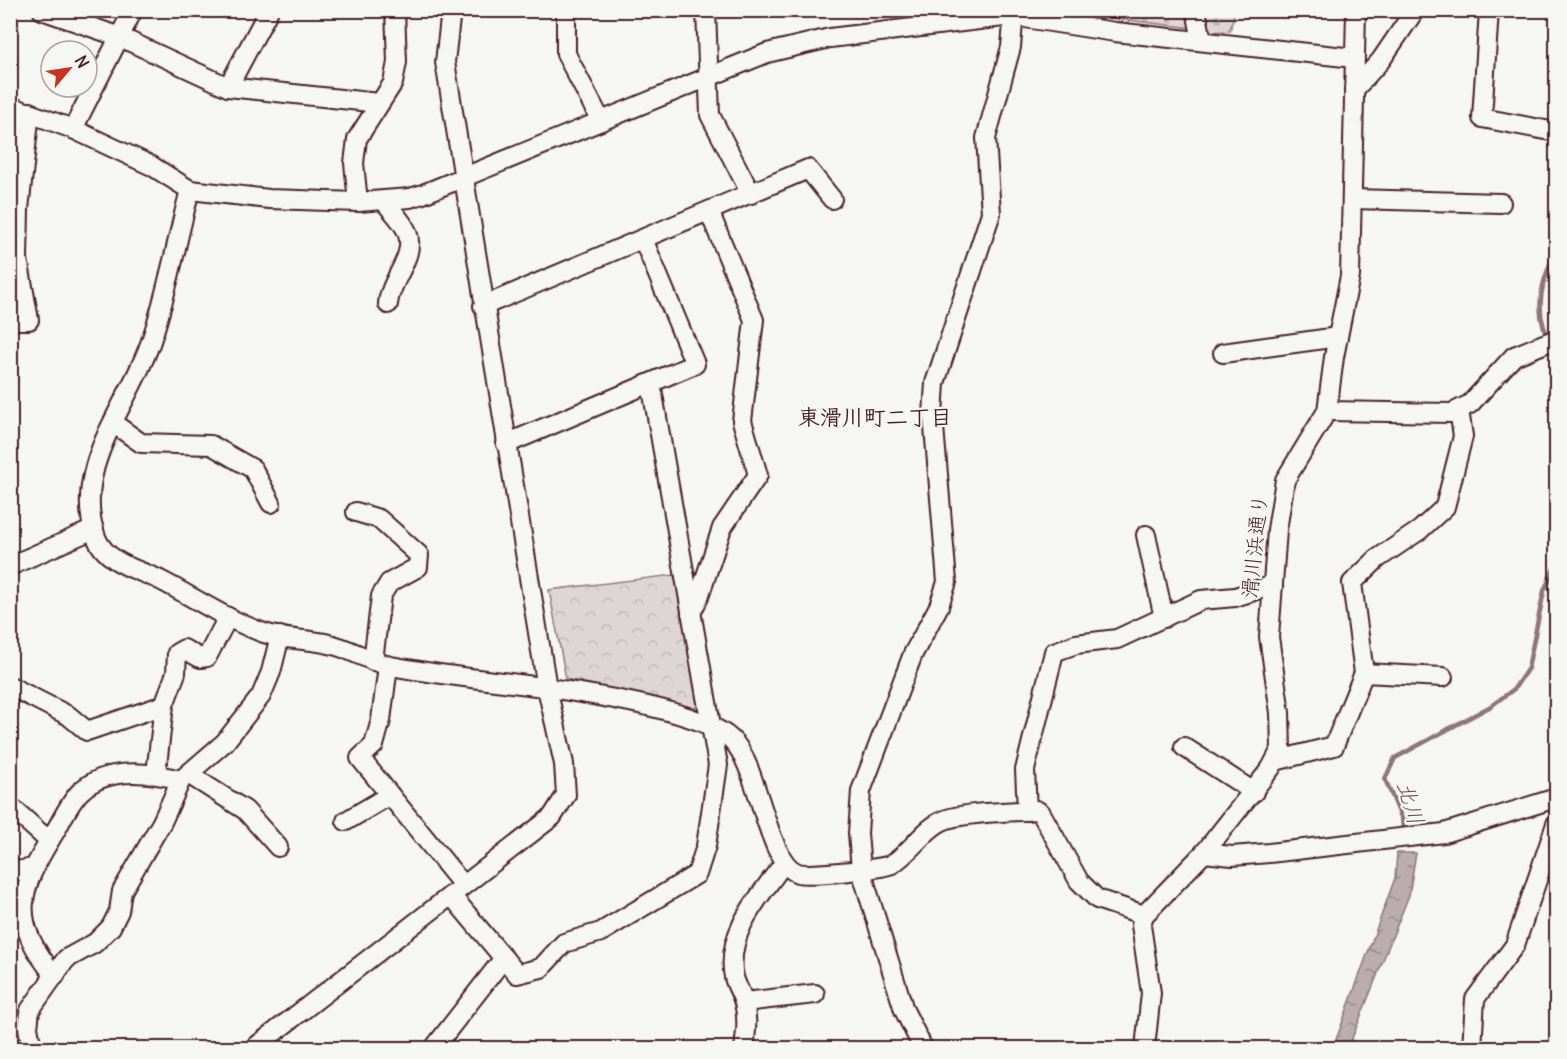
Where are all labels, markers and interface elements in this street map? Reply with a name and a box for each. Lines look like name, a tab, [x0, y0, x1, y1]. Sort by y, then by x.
north arrow	[39, 39, 99, 99]
text: N	[71, 52, 94, 71]
district label: 東滑川町二丁目	[798, 403, 952, 431]
street label: 滑川浜通り	[1236, 492, 1273, 600]
water label: 北川	[1391, 778, 1431, 828]

